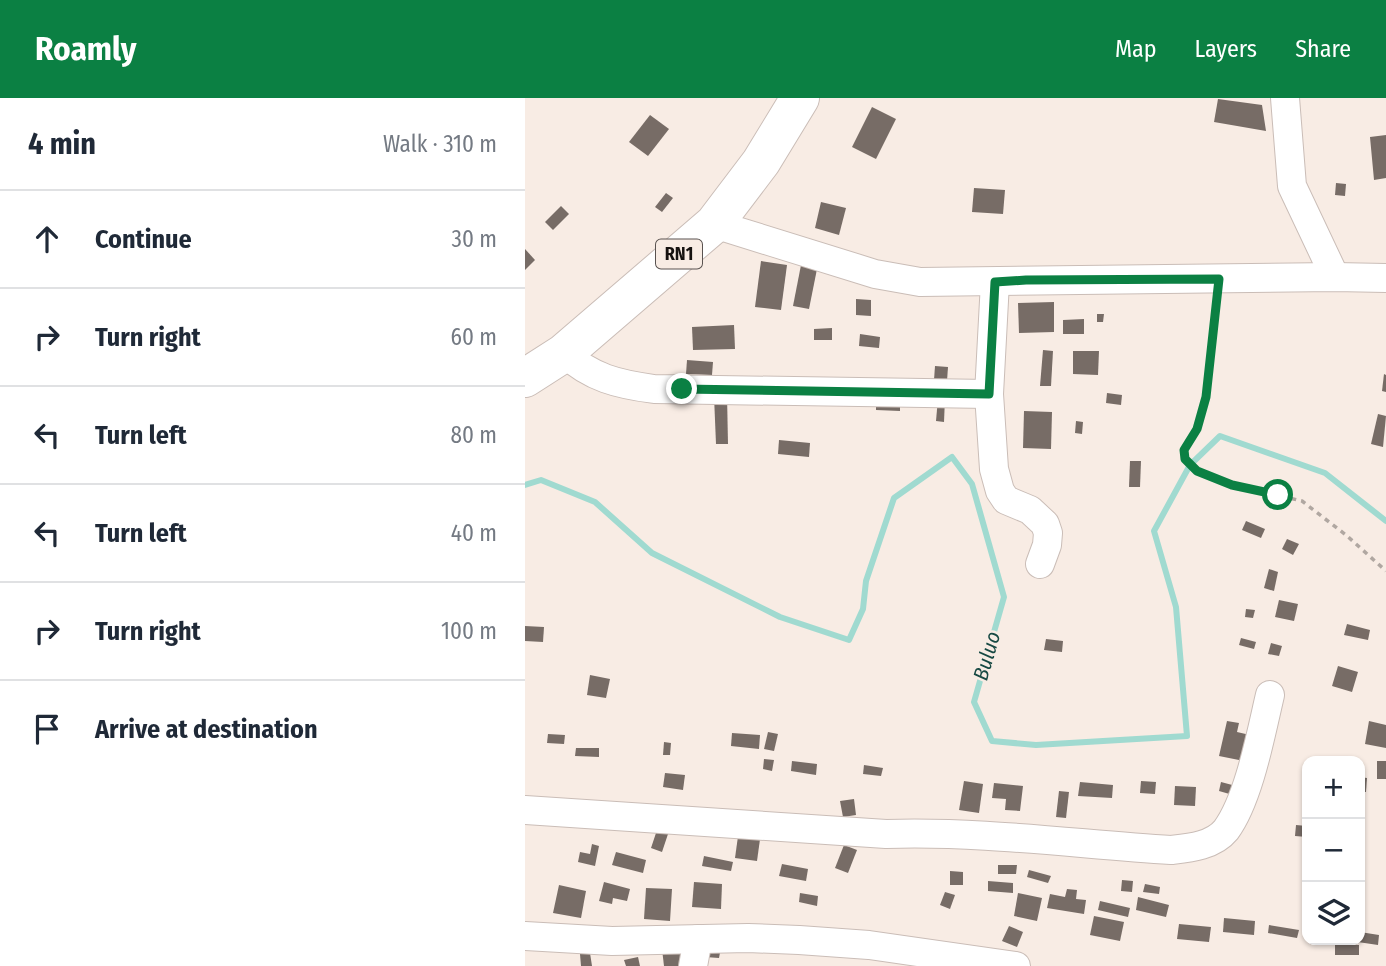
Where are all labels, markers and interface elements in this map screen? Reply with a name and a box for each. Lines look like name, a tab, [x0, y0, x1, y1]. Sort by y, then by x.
text: Roamly	[35, 29, 136, 69]
text: Map	[1115, 35, 1157, 63]
text: Layers	[1195, 35, 1257, 63]
text: Share	[1295, 35, 1351, 63]
text: 4 min	[28, 126, 96, 162]
text: Walk · 310 m	[383, 130, 497, 158]
icon: ahead	[28, 220, 66, 258]
text: Continue	[95, 224, 192, 255]
text: 30 m	[452, 225, 497, 253]
road number: RN1	[656, 239, 702, 268]
icon: right	[28, 318, 66, 356]
text: Turn right	[95, 322, 201, 353]
text: 60 m	[451, 323, 497, 351]
route end	[666, 373, 697, 404]
icon: left	[28, 416, 66, 454]
text: Turn left	[95, 420, 187, 451]
text: 80 m	[450, 421, 497, 449]
route start	[1262, 479, 1293, 510]
icon: left	[28, 514, 66, 552]
text: Turn left	[95, 518, 187, 549]
text: 40 m	[451, 519, 497, 547]
icon: right	[28, 612, 66, 650]
text: Turn right	[95, 616, 201, 647]
text: 100 m	[441, 617, 497, 645]
water label: Buluo	[968, 628, 1006, 684]
icon: arrive	[28, 710, 66, 748]
text: Arrive at destination	[95, 714, 318, 745]
map controls	[1302, 756, 1365, 945]
button: +	[1302, 756, 1365, 819]
button: −	[1302, 819, 1365, 882]
button: layers	[1302, 882, 1365, 945]

